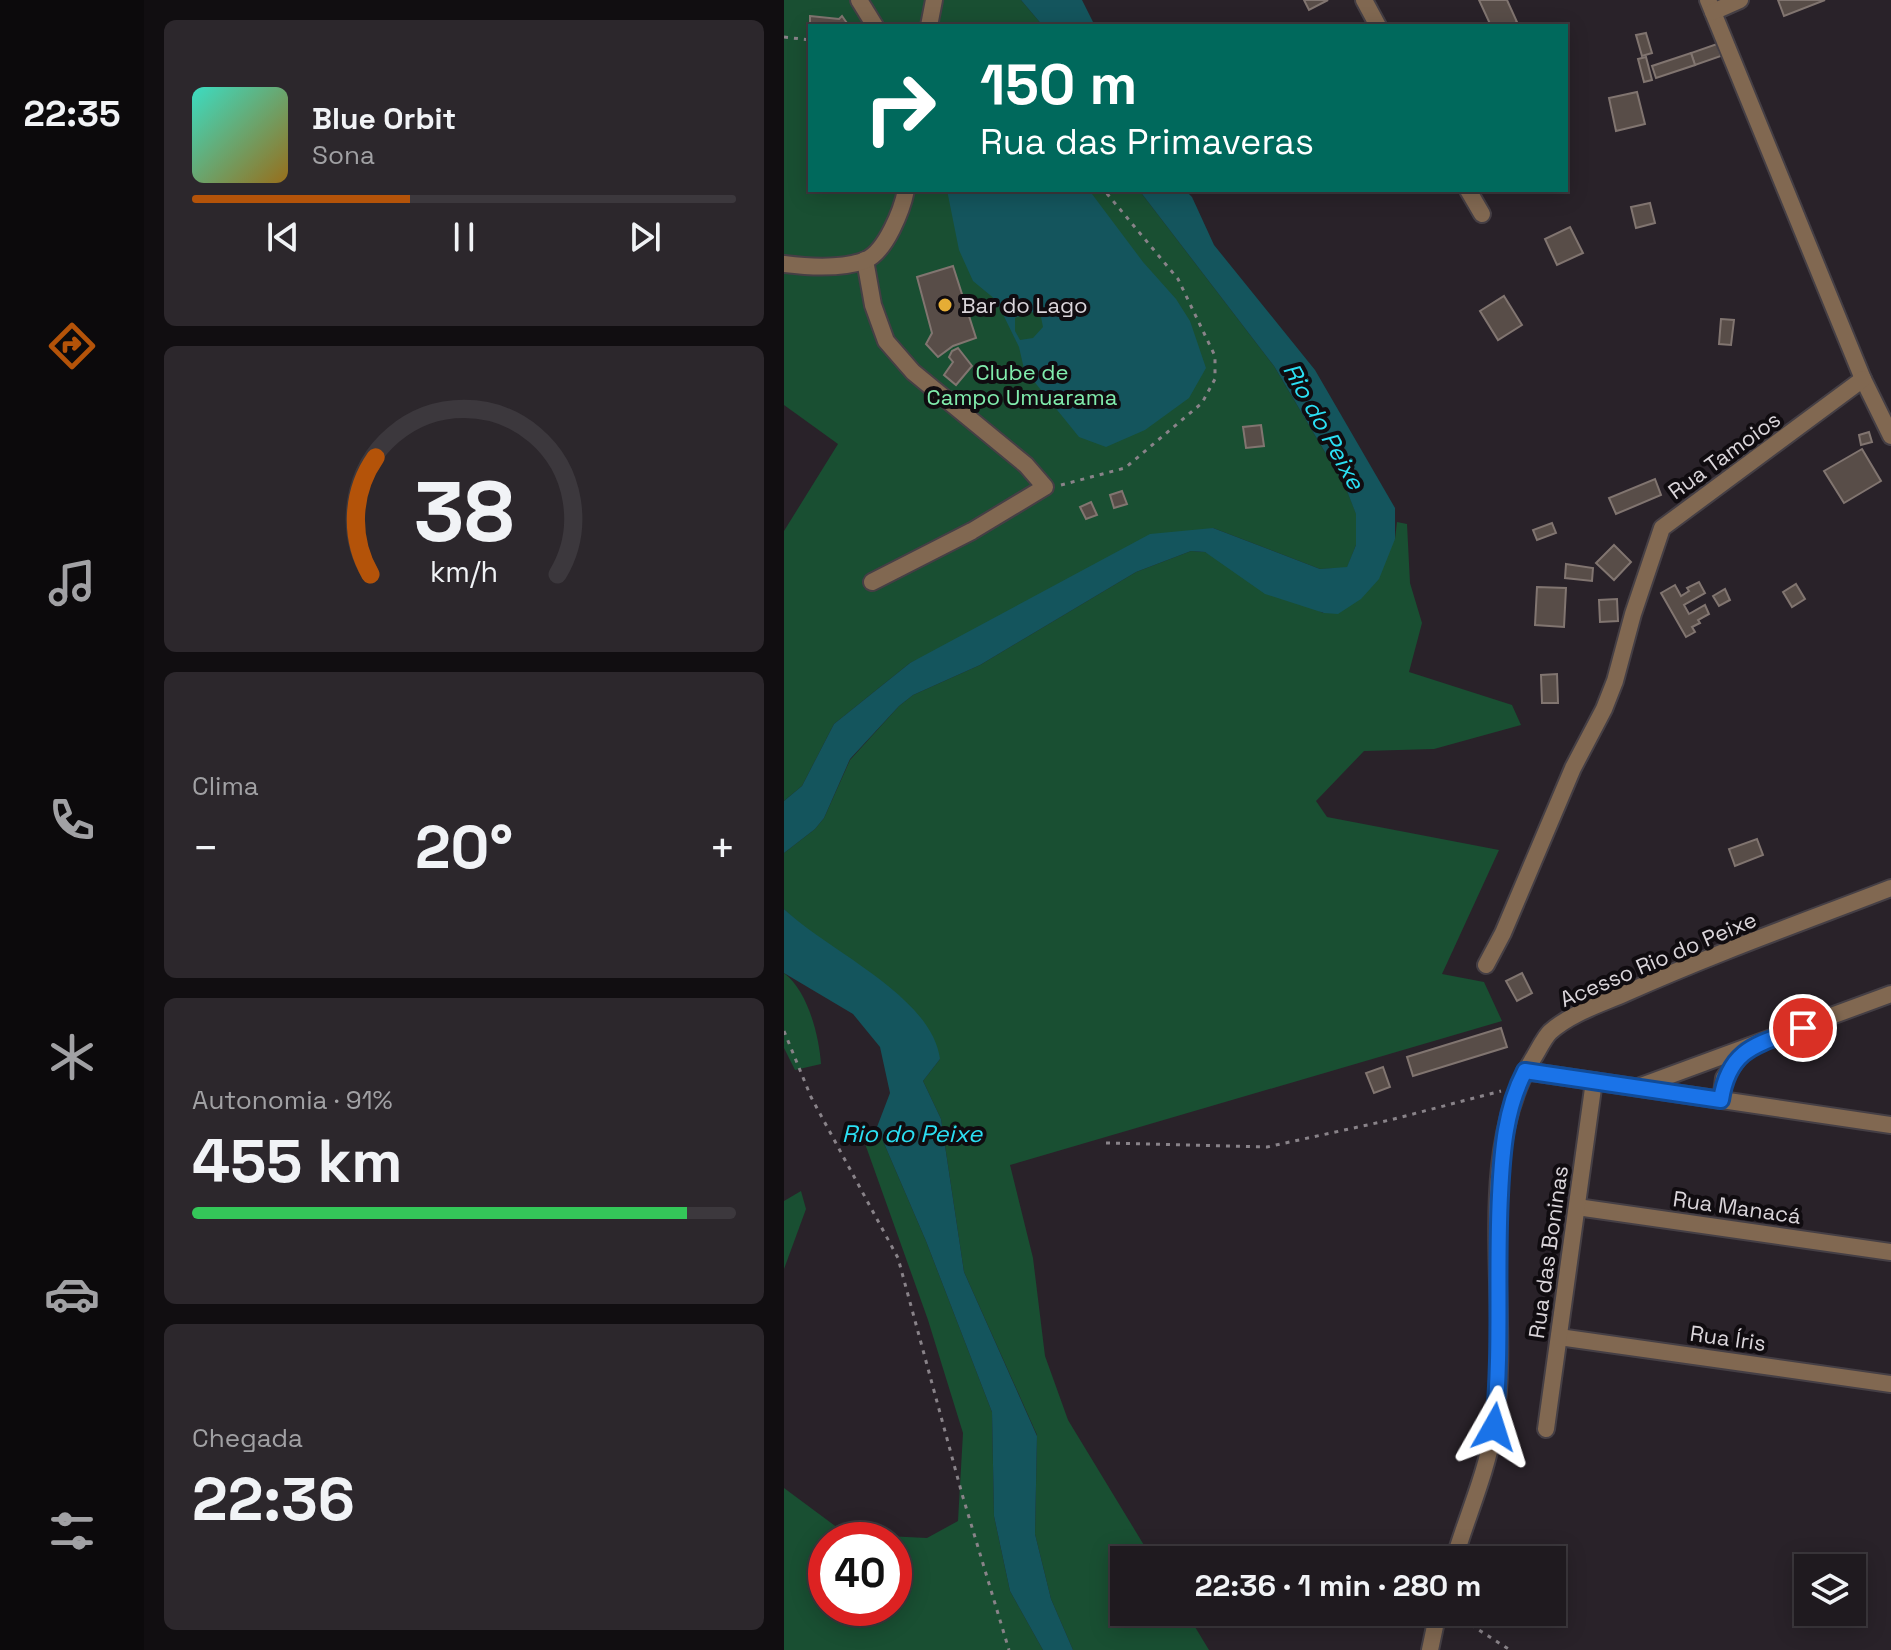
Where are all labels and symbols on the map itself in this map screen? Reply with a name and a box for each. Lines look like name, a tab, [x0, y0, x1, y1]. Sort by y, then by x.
place label: Bar do Lago	[961, 291, 1088, 319]
marker: Bar do Lago	[936, 296, 954, 314]
water label: Rio do Peixe	[1276, 357, 1372, 496]
park label: Clube de Campo Umuarama	[927, 358, 1118, 411]
street label: Rua Tamoios	[1662, 405, 1786, 505]
street label: Acesso Rio do Peixe	[1555, 905, 1761, 1013]
pin	[1769, 994, 1837, 1062]
water label: Rio do Peixe	[842, 1118, 983, 1149]
street label: Rua das Boninas	[1522, 1164, 1574, 1340]
street label: Rua Manacá	[1671, 1184, 1803, 1230]
street label: Rua Íris	[1688, 1319, 1768, 1357]
position arrow	[1452, 1385, 1536, 1469]
speed limit sign: 40	[808, 1522, 912, 1626]

